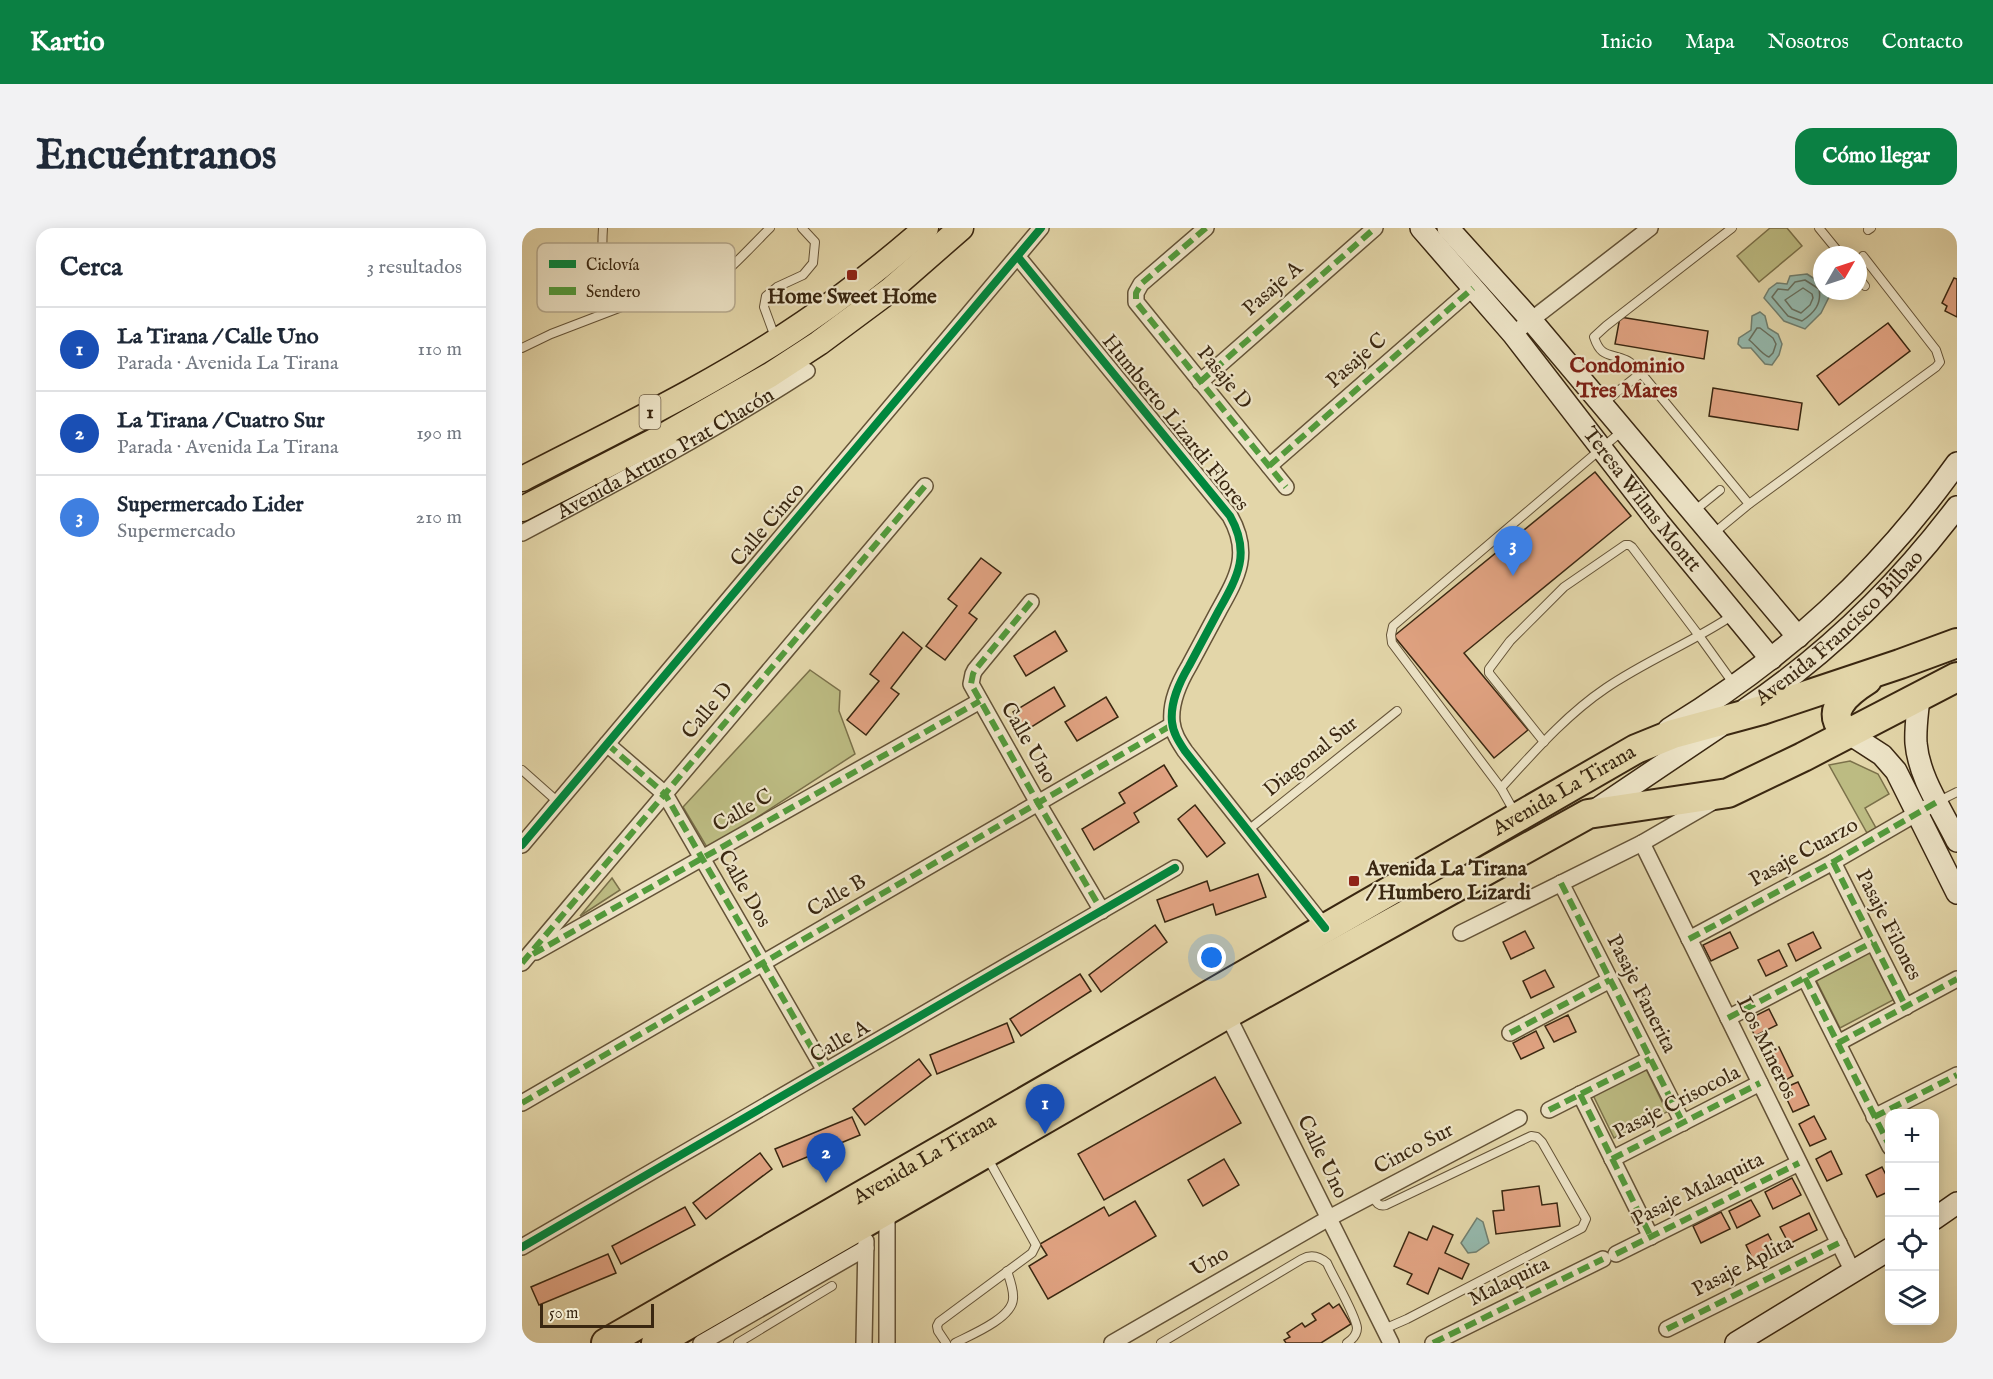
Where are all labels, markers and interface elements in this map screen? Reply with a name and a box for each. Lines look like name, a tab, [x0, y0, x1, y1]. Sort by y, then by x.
text: Kartio	[30, 25, 105, 60]
text: Inicio	[1601, 29, 1652, 56]
text: Mapa	[1685, 29, 1735, 56]
text: Nosotros	[1768, 29, 1849, 56]
text: Contacto	[1882, 29, 1963, 56]
button: Cómo llegar	[1795, 128, 1957, 185]
text: Encuéntranos	[36, 130, 277, 183]
legend	[537, 243, 735, 312]
north arrow	[1813, 246, 1867, 300]
text: Cerca	[60, 251, 122, 284]
text: 3 resultados	[367, 255, 462, 280]
street label: Pasaje A	[1237, 255, 1309, 322]
text: Ciclovía	[586, 256, 640, 276]
marker: Home Sweet Home	[845, 268, 859, 282]
text: Sendero	[586, 283, 641, 303]
place label: Home Sweet Home	[767, 284, 937, 311]
text: La Tirana / Calle Uno	[117, 323, 319, 351]
street label: Pasaje C	[1321, 327, 1393, 395]
street label: Humberto Lizardi Flores	[1095, 329, 1255, 517]
text: 1	[76, 337, 83, 362]
text: 110 m	[418, 337, 462, 362]
street label: Pasaje D	[1190, 341, 1258, 415]
text: Parada · Avenida La Tirana	[117, 351, 339, 376]
district label: Condominio Tres Mares	[1569, 352, 1685, 405]
street label: Avenida Arturo Prat Chacón	[551, 381, 779, 526]
road number: 1	[640, 395, 660, 429]
text: La Tirana / Cuatro Sur	[117, 407, 324, 435]
text: 2	[75, 421, 84, 446]
text: 190 m	[416, 421, 462, 446]
street label: Teresa Wilms Montt	[1576, 421, 1707, 578]
text: Parada · Avenida La Tirana	[117, 435, 339, 460]
street label: Calle Cinco	[725, 477, 811, 573]
text: Supermercado Lider	[117, 491, 304, 519]
text: 3	[76, 505, 83, 530]
text: 210 m	[416, 505, 462, 530]
text: Supermercado	[117, 519, 236, 544]
pin: 3	[1494, 526, 1532, 576]
street label: Avenida Francisco Bilbao	[1749, 545, 1930, 712]
street label: Calle D	[676, 677, 740, 745]
street label: Calle Uno	[994, 698, 1062, 788]
street label: Diagonal Sur	[1258, 710, 1364, 803]
street label: Avenida La Tirana	[1487, 738, 1641, 843]
street label: Calle C	[708, 783, 778, 839]
street label: Pasaje Cuarzo	[1745, 812, 1863, 894]
street label: Calle Dos	[711, 845, 777, 933]
place label: Avenida La Tirana / Humbero Lizardi	[1365, 856, 1531, 907]
street label: Pasaje Filones	[1849, 865, 1927, 985]
street label: Calle B	[803, 868, 871, 924]
marker: Avenida La Tirana / Humbero Lizardi	[1347, 874, 1361, 888]
street label: Pasaje Fanerita	[1600, 930, 1683, 1059]
your location	[1197, 943, 1226, 972]
street label: Los Mineros	[1730, 992, 1802, 1104]
street label: Calle A	[806, 1014, 875, 1070]
street label: Pasaje Crisocola	[1609, 1059, 1746, 1147]
pin: 1	[1026, 1084, 1064, 1134]
street label: Avenida La Tirana	[848, 1107, 1002, 1212]
map controls	[1885, 1109, 1939, 1325]
button: +	[1885, 1109, 1939, 1163]
street label: Calle Uno	[1290, 1111, 1354, 1203]
street label: Cinco Sur	[1370, 1117, 1459, 1181]
pin: 2	[806, 1134, 846, 1183]
street label: Pasaje Malaquita	[1628, 1146, 1769, 1234]
button: −	[1885, 1163, 1939, 1217]
button: locate	[1885, 1217, 1939, 1271]
street label: Pasaje Aplita	[1688, 1230, 1799, 1304]
street label: Uno	[1186, 1240, 1234, 1284]
street label: Malaquita	[1464, 1250, 1555, 1313]
button: layers	[1885, 1271, 1939, 1325]
scale bar	[540, 1301, 654, 1328]
text: 50 m	[549, 1304, 578, 1324]

